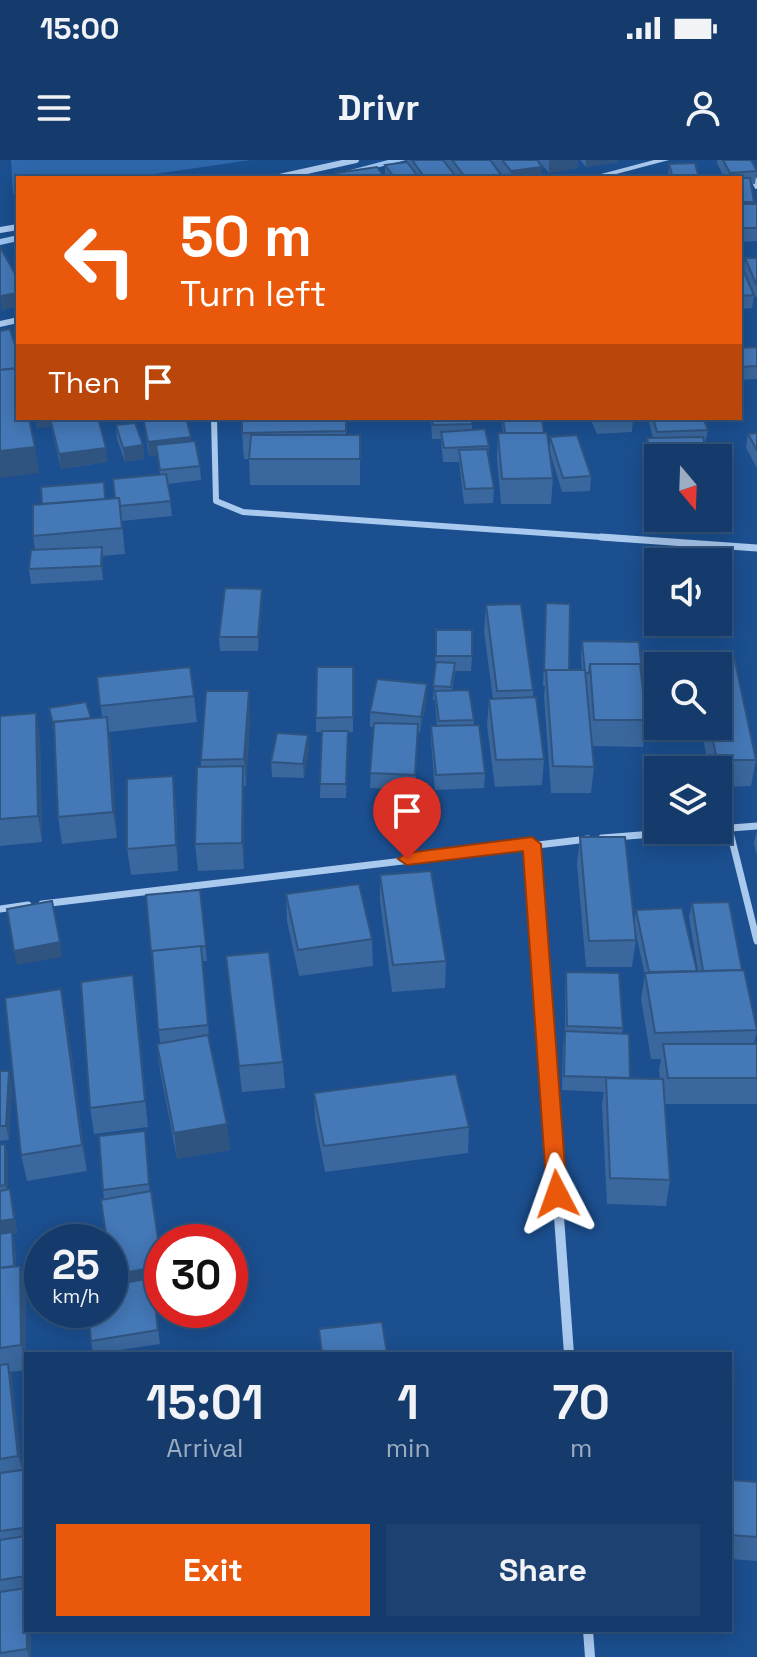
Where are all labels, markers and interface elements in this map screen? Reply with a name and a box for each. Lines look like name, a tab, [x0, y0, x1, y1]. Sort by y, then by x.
text: 15:00	[40, 9, 119, 48]
text: Drivr	[338, 85, 419, 131]
icon: menu	[32, 86, 76, 130]
icon: person	[681, 86, 725, 130]
text: 50 m	[180, 201, 312, 272]
icon: left	[48, 208, 152, 312]
text: Turn left	[180, 271, 327, 317]
icon: arrive	[136, 360, 180, 404]
text: Then	[48, 363, 120, 402]
north arrow	[644, 444, 732, 532]
map controls	[644, 444, 732, 844]
button: sound	[644, 548, 732, 636]
button: search	[644, 652, 732, 740]
button: layers	[644, 756, 732, 844]
pin	[373, 777, 441, 859]
icon: arrive	[385, 789, 429, 833]
position arrow	[515, 1152, 599, 1236]
speed limit sign: 30	[144, 1224, 248, 1328]
text: 25	[52, 1240, 100, 1291]
text: km/h	[52, 1283, 100, 1309]
text: 15:01	[146, 1372, 264, 1433]
text: 1	[397, 1372, 419, 1433]
text: 70	[552, 1372, 610, 1433]
text: Arrival	[166, 1431, 244, 1465]
text: min	[386, 1431, 430, 1465]
text: m	[570, 1431, 592, 1465]
button: Exit	[56, 1524, 370, 1616]
button: Share	[386, 1524, 700, 1616]

